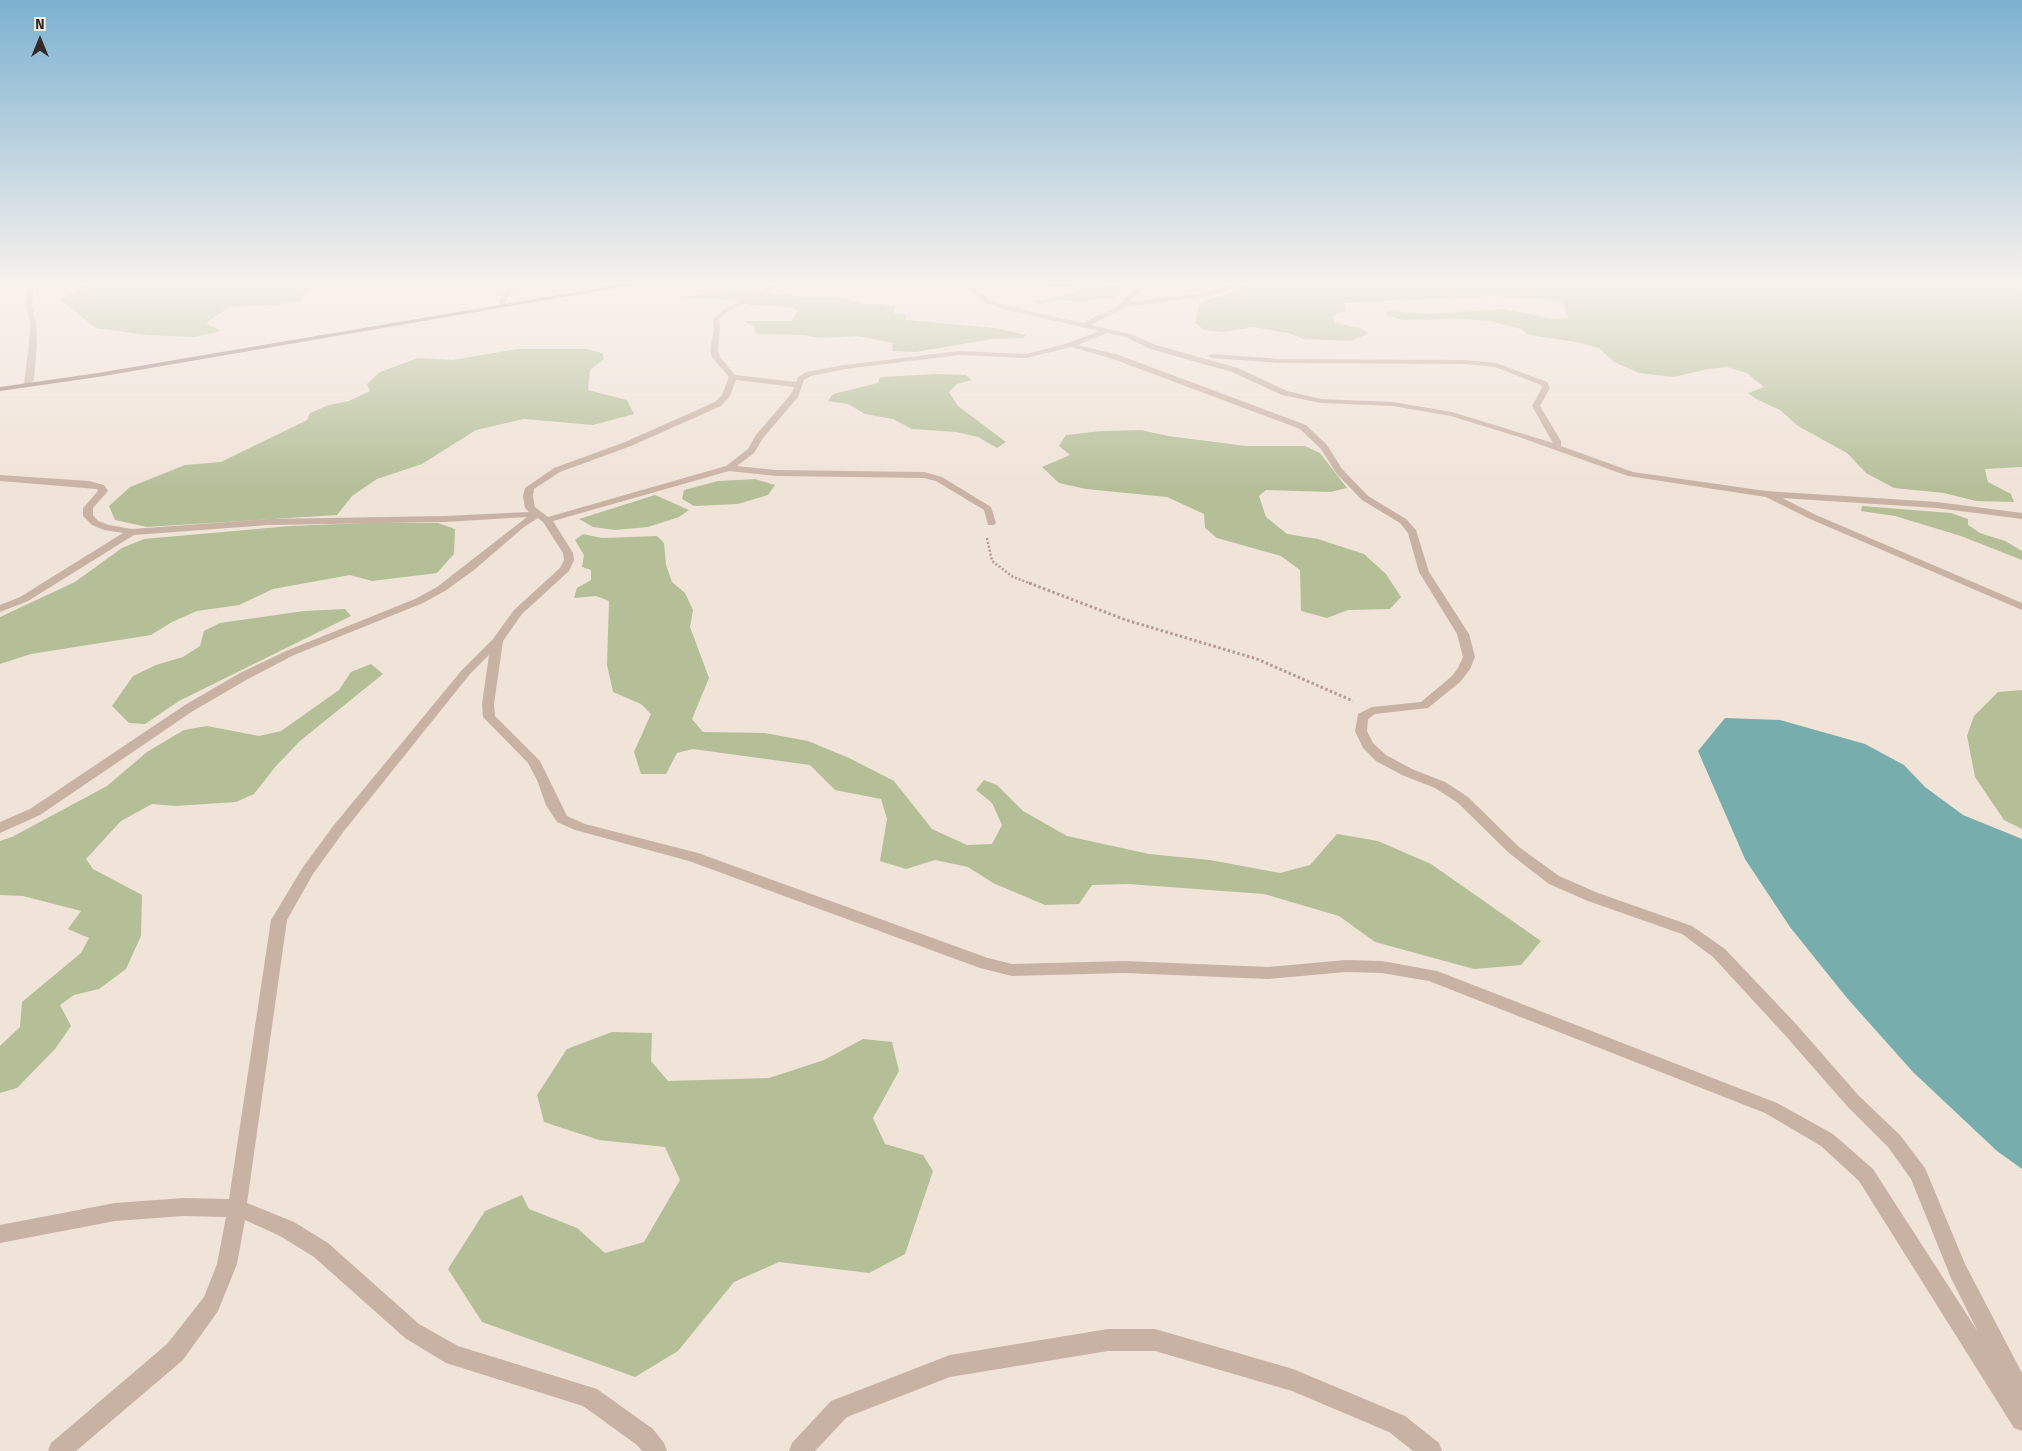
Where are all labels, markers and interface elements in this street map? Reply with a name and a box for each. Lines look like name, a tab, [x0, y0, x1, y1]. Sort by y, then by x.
north arrow	[15, 15, 65, 65]
text: N	[35, 16, 45, 33]

